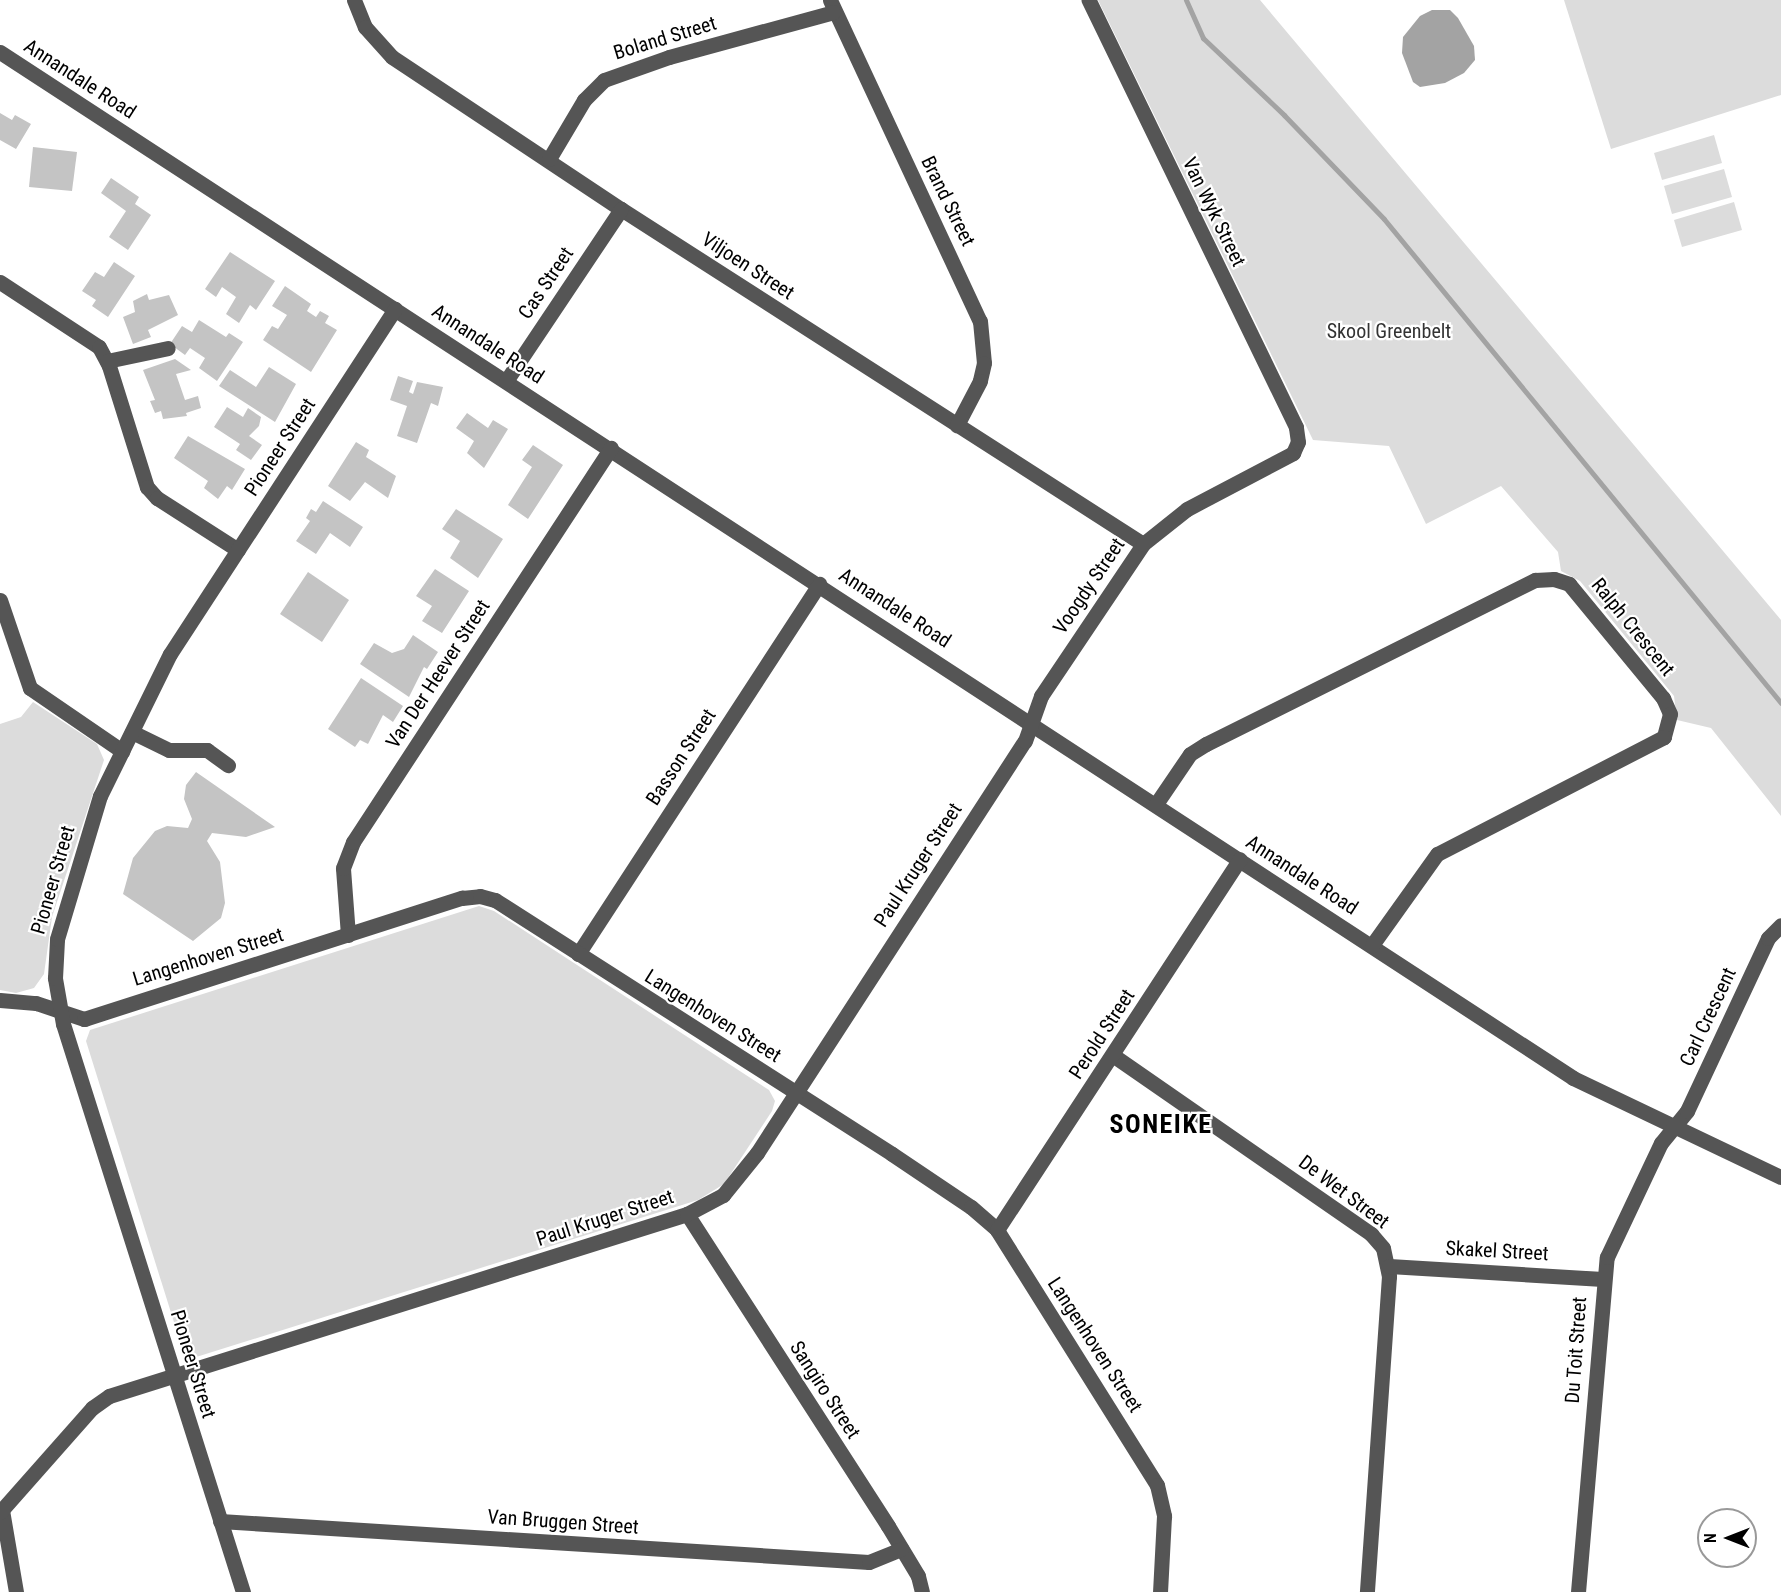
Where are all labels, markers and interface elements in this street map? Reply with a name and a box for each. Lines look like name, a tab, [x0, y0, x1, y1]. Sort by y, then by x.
street label: Boland Street	[611, 11, 719, 65]
street label: Annandale Road	[20, 34, 140, 124]
street label: Brand Street	[916, 152, 980, 250]
street label: Van Wyk Street	[1177, 153, 1251, 271]
street label: Viljoen Street	[697, 227, 799, 305]
street label: Cas Street	[513, 243, 579, 323]
street label: Annandale Road	[428, 299, 548, 389]
park label: Skool Greenbelt	[1327, 319, 1451, 343]
street label: Pioneer Street	[240, 394, 320, 500]
street label: Voogdy Street	[1048, 534, 1130, 638]
street label: Annandale Road	[835, 563, 955, 653]
street label: Ralph Crescent	[1586, 573, 1680, 681]
street label: Van Der Heever Street	[381, 595, 495, 753]
street label: Basson Street	[641, 704, 721, 810]
street label: Paul Kruger Street	[869, 799, 967, 931]
street label: Pioneer Street	[26, 823, 80, 937]
street label: Annandale Road	[1242, 830, 1362, 920]
street label: Langenhoven Street	[130, 923, 286, 991]
street label: Langenhoven Street	[640, 964, 786, 1068]
street label: Carl Crescent	[1675, 964, 1741, 1070]
street label: Perold Street	[1064, 985, 1140, 1083]
district label: SONEIKE	[1109, 1109, 1213, 1141]
street label: De Wet Street	[1294, 1150, 1394, 1234]
street label: Paul Kruger Street	[533, 1185, 677, 1251]
street label: Skakel Street	[1445, 1236, 1549, 1266]
street label: Langenhoven Street	[1042, 1273, 1148, 1417]
street label: Du Toit Street	[1560, 1296, 1592, 1404]
street label: Pioneer Street	[165, 1307, 221, 1421]
street label: Sangiro Street	[785, 1337, 865, 1443]
street label: Van Bruggen Street	[487, 1505, 639, 1539]
north arrow	[1697, 1508, 1757, 1568]
text: N	[1701, 1533, 1720, 1543]

